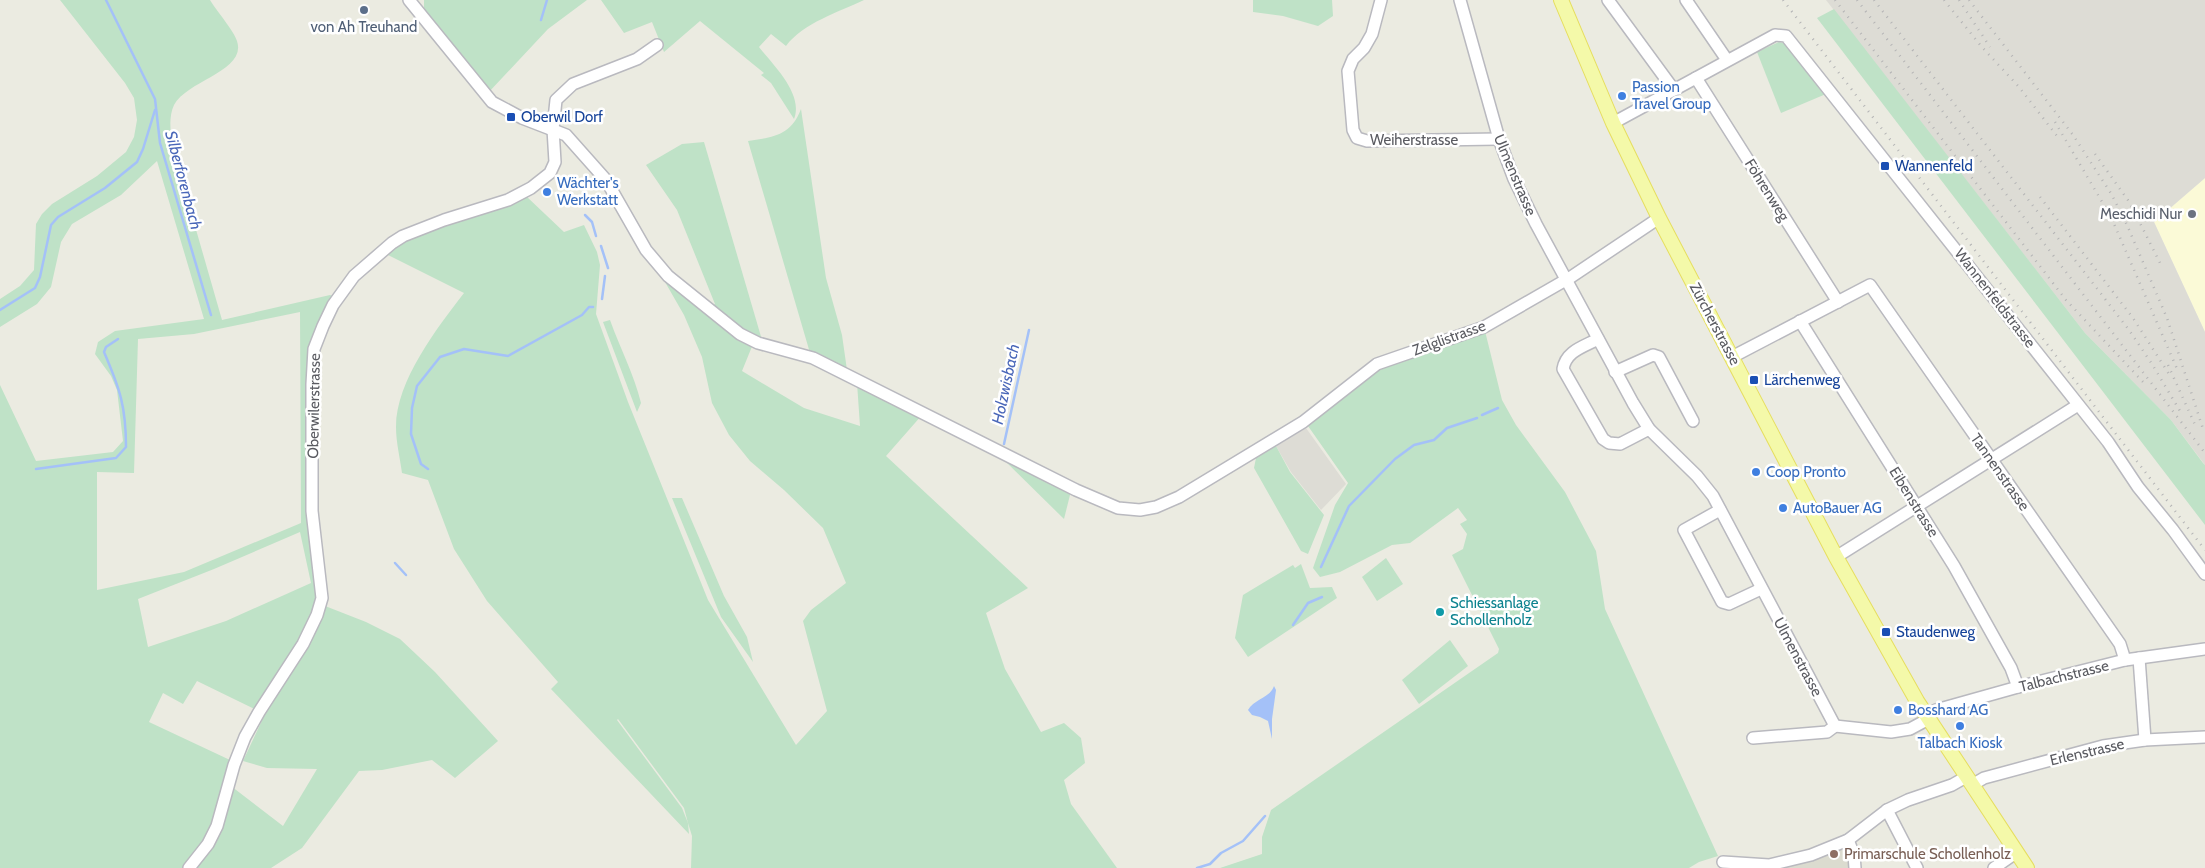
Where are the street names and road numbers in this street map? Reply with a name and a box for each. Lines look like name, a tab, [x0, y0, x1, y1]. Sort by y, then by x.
street label: Weiherstrasse	[1370, 131, 1458, 149]
street label: Ulmenstrasse	[1490, 132, 1540, 219]
street label: Föhrenweg	[1741, 156, 1793, 225]
street label: Wannenfeldstrasse	[1951, 245, 2040, 351]
street label: Zürcherstrasse	[1686, 280, 1744, 369]
street label: Zelglistrasse	[1410, 316, 1488, 360]
street label: Oberwilerstrasse	[304, 353, 324, 459]
street label: Tannenstrasse	[1967, 430, 2033, 514]
street label: Eibenstrasse	[1885, 464, 1943, 541]
street label: Ulmenstrasse	[1770, 615, 1826, 700]
street label: Talbachstrasse	[2017, 656, 2111, 696]
street label: Erlenstrasse	[2048, 735, 2126, 769]

